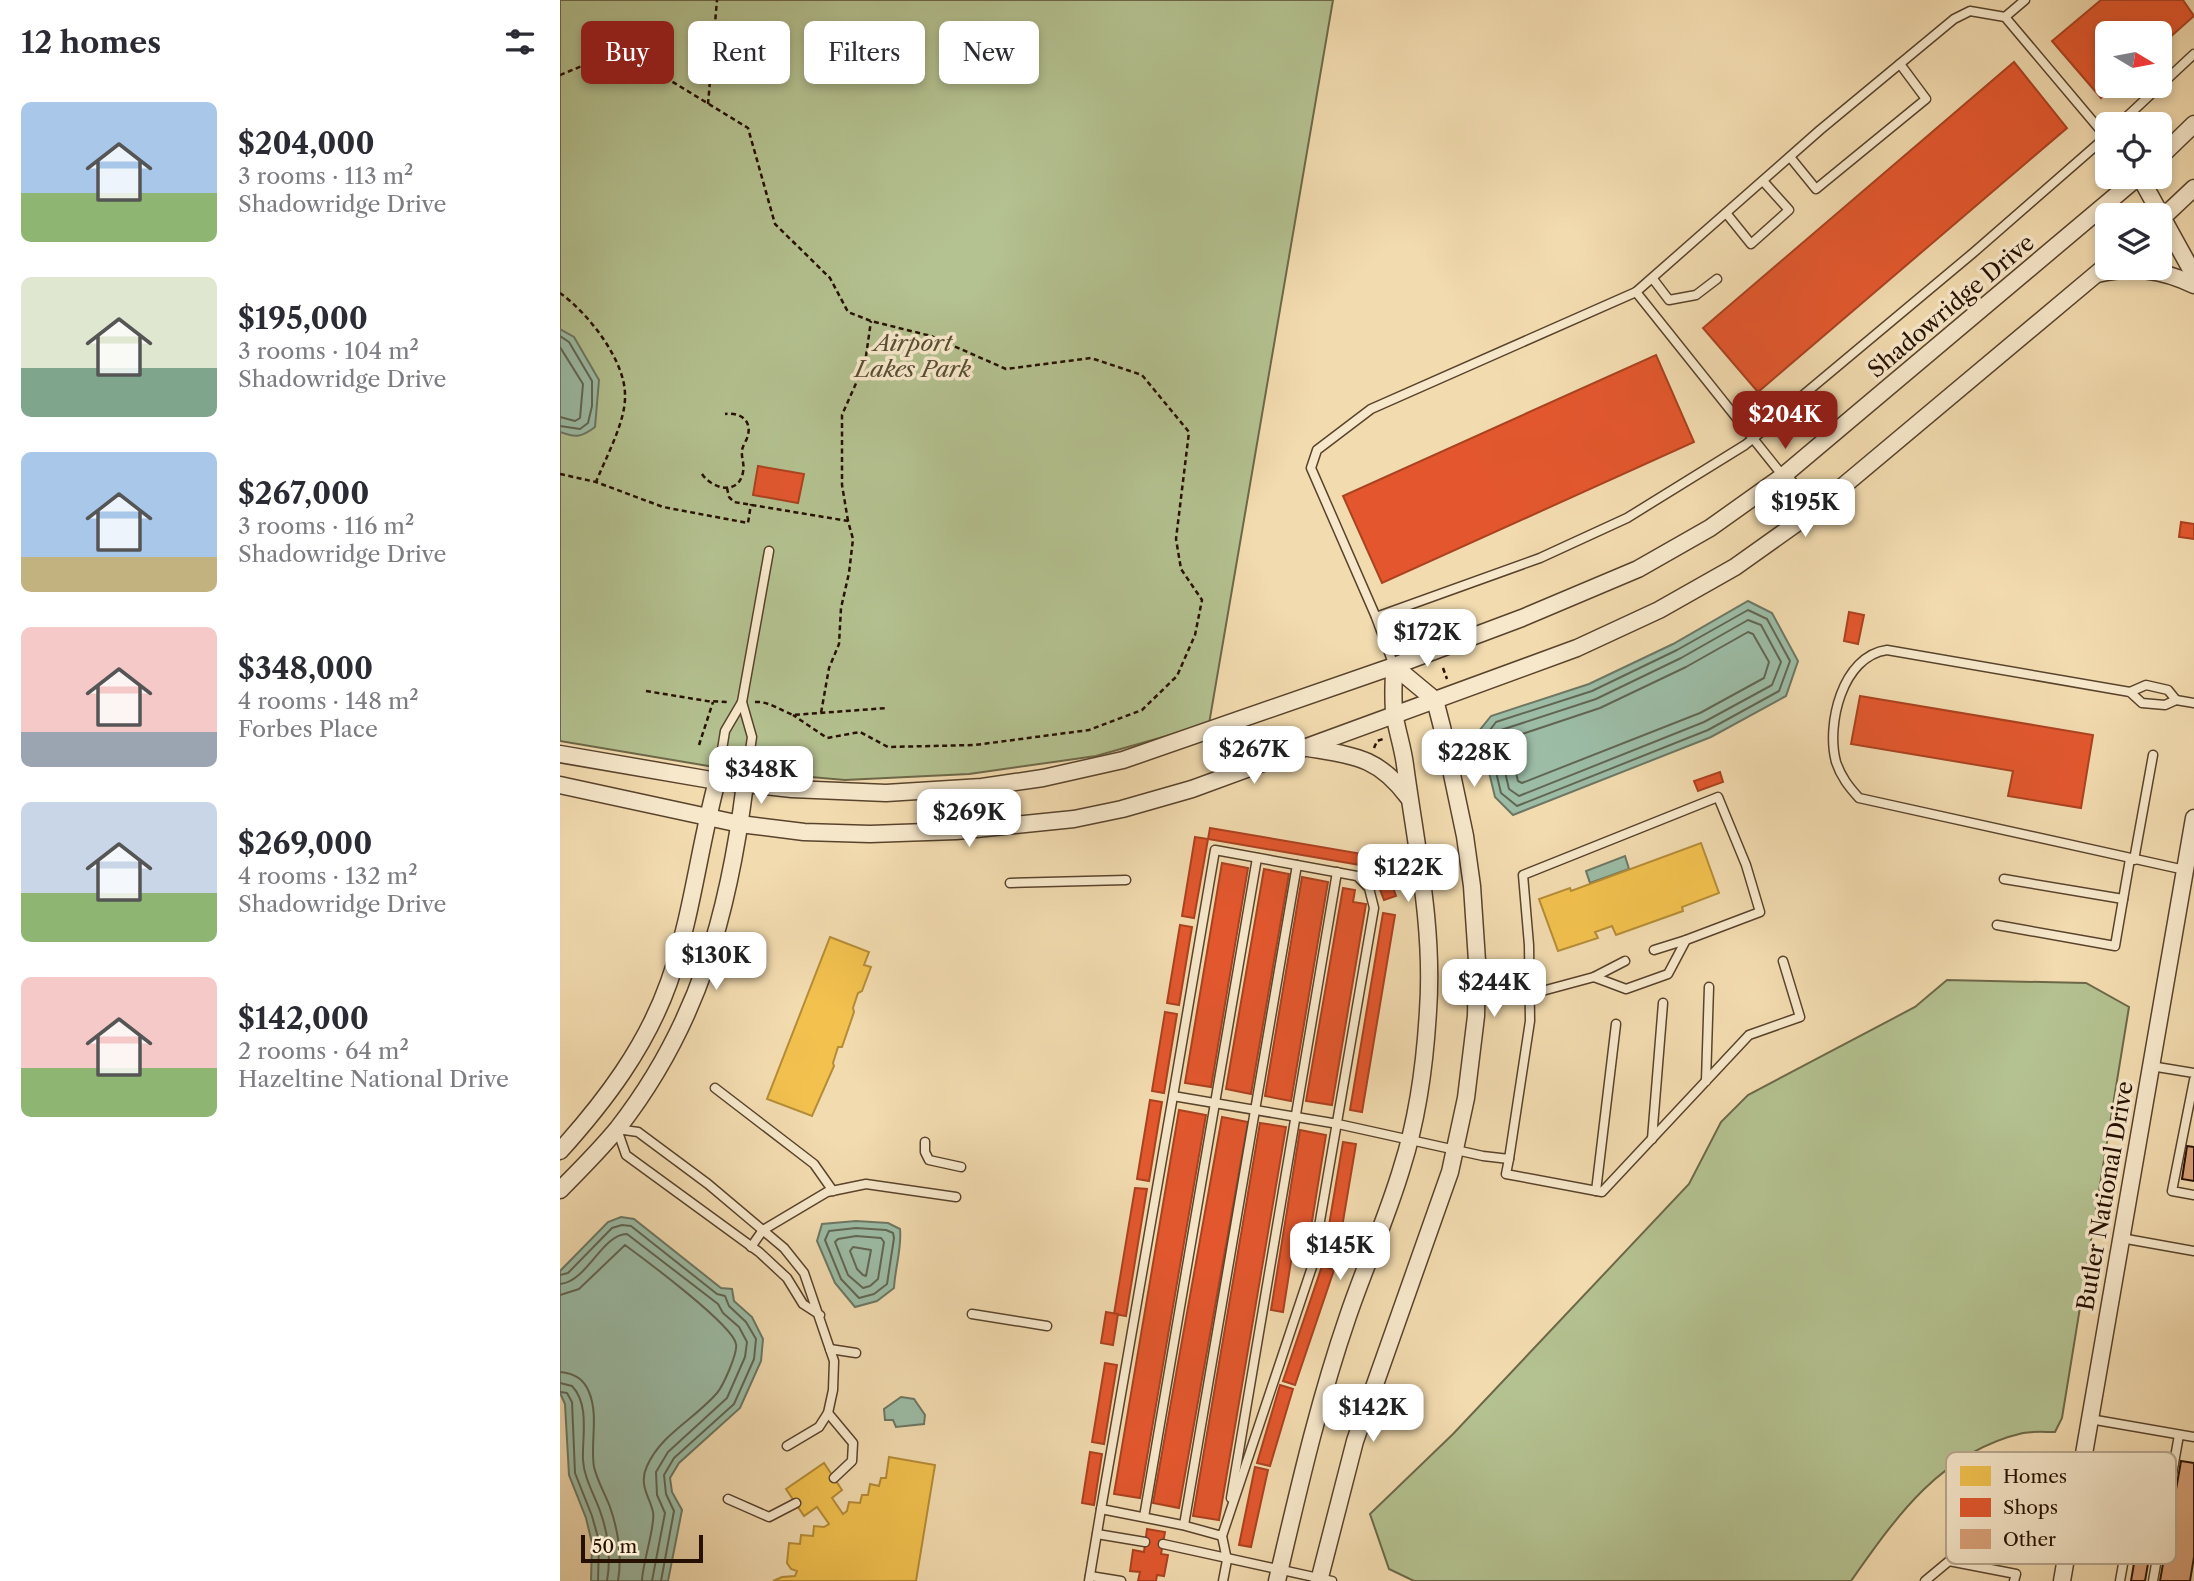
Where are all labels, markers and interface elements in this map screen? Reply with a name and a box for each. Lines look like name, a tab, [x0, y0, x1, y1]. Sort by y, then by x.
chip: Buy	[581, 21, 674, 84]
chip: Rent	[688, 21, 790, 84]
chip: Filters	[804, 21, 925, 84]
chip: New	[939, 21, 1039, 84]
north arrow	[2095, 21, 2172, 98]
map controls	[2095, 21, 2172, 280]
icon: filters	[501, 23, 539, 61]
text: 12 homes	[21, 24, 161, 61]
button: locate	[2095, 112, 2172, 189]
text: $204,000	[238, 125, 375, 162]
icon: home	[77, 130, 161, 214]
text: 3 rooms · 113 m²	[238, 162, 414, 190]
text: Shadowridge Drive	[238, 190, 446, 218]
button: layers	[2095, 203, 2172, 280]
street label: Shadowridge Drive	[1862, 228, 2040, 384]
text: $195,000	[238, 300, 368, 337]
icon: home	[77, 305, 161, 389]
park label: Airport Lakes Park	[853, 329, 971, 383]
text: 3 rooms · 104 m²	[238, 337, 419, 365]
text: Shadowridge Drive	[238, 365, 446, 393]
pin: $204K	[1736, 392, 1834, 451]
text: $204K	[1748, 400, 1822, 428]
text: $267,000	[238, 475, 369, 512]
icon: home	[77, 480, 161, 564]
pin: $195K	[1756, 480, 1854, 539]
text: $195K	[1771, 488, 1839, 516]
text: 3 rooms · 116 m²	[238, 512, 414, 540]
text: Shadowridge Drive	[238, 540, 446, 568]
pin: $172K	[1378, 610, 1476, 669]
text: $172K	[1393, 618, 1461, 646]
text: $348,000	[238, 650, 373, 687]
icon: home	[77, 655, 161, 739]
text: 4 rooms · 148 m²	[238, 687, 419, 715]
text: Forbes Place	[238, 715, 378, 743]
pin: $267K	[1205, 726, 1303, 786]
pin: $228K	[1425, 730, 1523, 789]
text: $267K	[1219, 735, 1289, 763]
text: $228K	[1438, 738, 1510, 766]
pin: $348K	[712, 746, 810, 806]
text: $348K	[725, 755, 797, 783]
pin: $269K	[920, 790, 1018, 849]
text: $269K	[933, 798, 1005, 826]
text: $269,000	[238, 825, 372, 862]
icon: home	[77, 830, 161, 914]
pin: $122K	[1359, 844, 1457, 904]
text: $122K	[1374, 853, 1442, 881]
text: 4 rooms · 132 m²	[238, 862, 418, 890]
text: Shadowridge Drive	[238, 890, 446, 918]
pin: $130K	[667, 932, 765, 992]
text: $130K	[681, 941, 751, 969]
pin: $244K	[1445, 960, 1543, 1019]
text: $244K	[1458, 968, 1530, 996]
text: $142,000	[238, 1000, 369, 1037]
icon: home	[77, 1005, 161, 1089]
text: 2 rooms · 64 m²	[238, 1037, 409, 1065]
text: Hazeltine National Drive	[238, 1065, 509, 1093]
street label: Butler National Drive	[2071, 1079, 2139, 1313]
pin: $145K	[1291, 1222, 1389, 1282]
text: $145K	[1306, 1231, 1374, 1259]
pin: $142K	[1324, 1384, 1422, 1444]
text: $142K	[1339, 1393, 1407, 1421]
legend	[1946, 1452, 2176, 1564]
text: Homes	[2003, 1465, 2067, 1488]
text: Shops	[2003, 1496, 2058, 1519]
text: Other	[2003, 1528, 2056, 1551]
scale bar	[581, 1532, 704, 1564]
text: 50 m	[592, 1535, 637, 1558]

